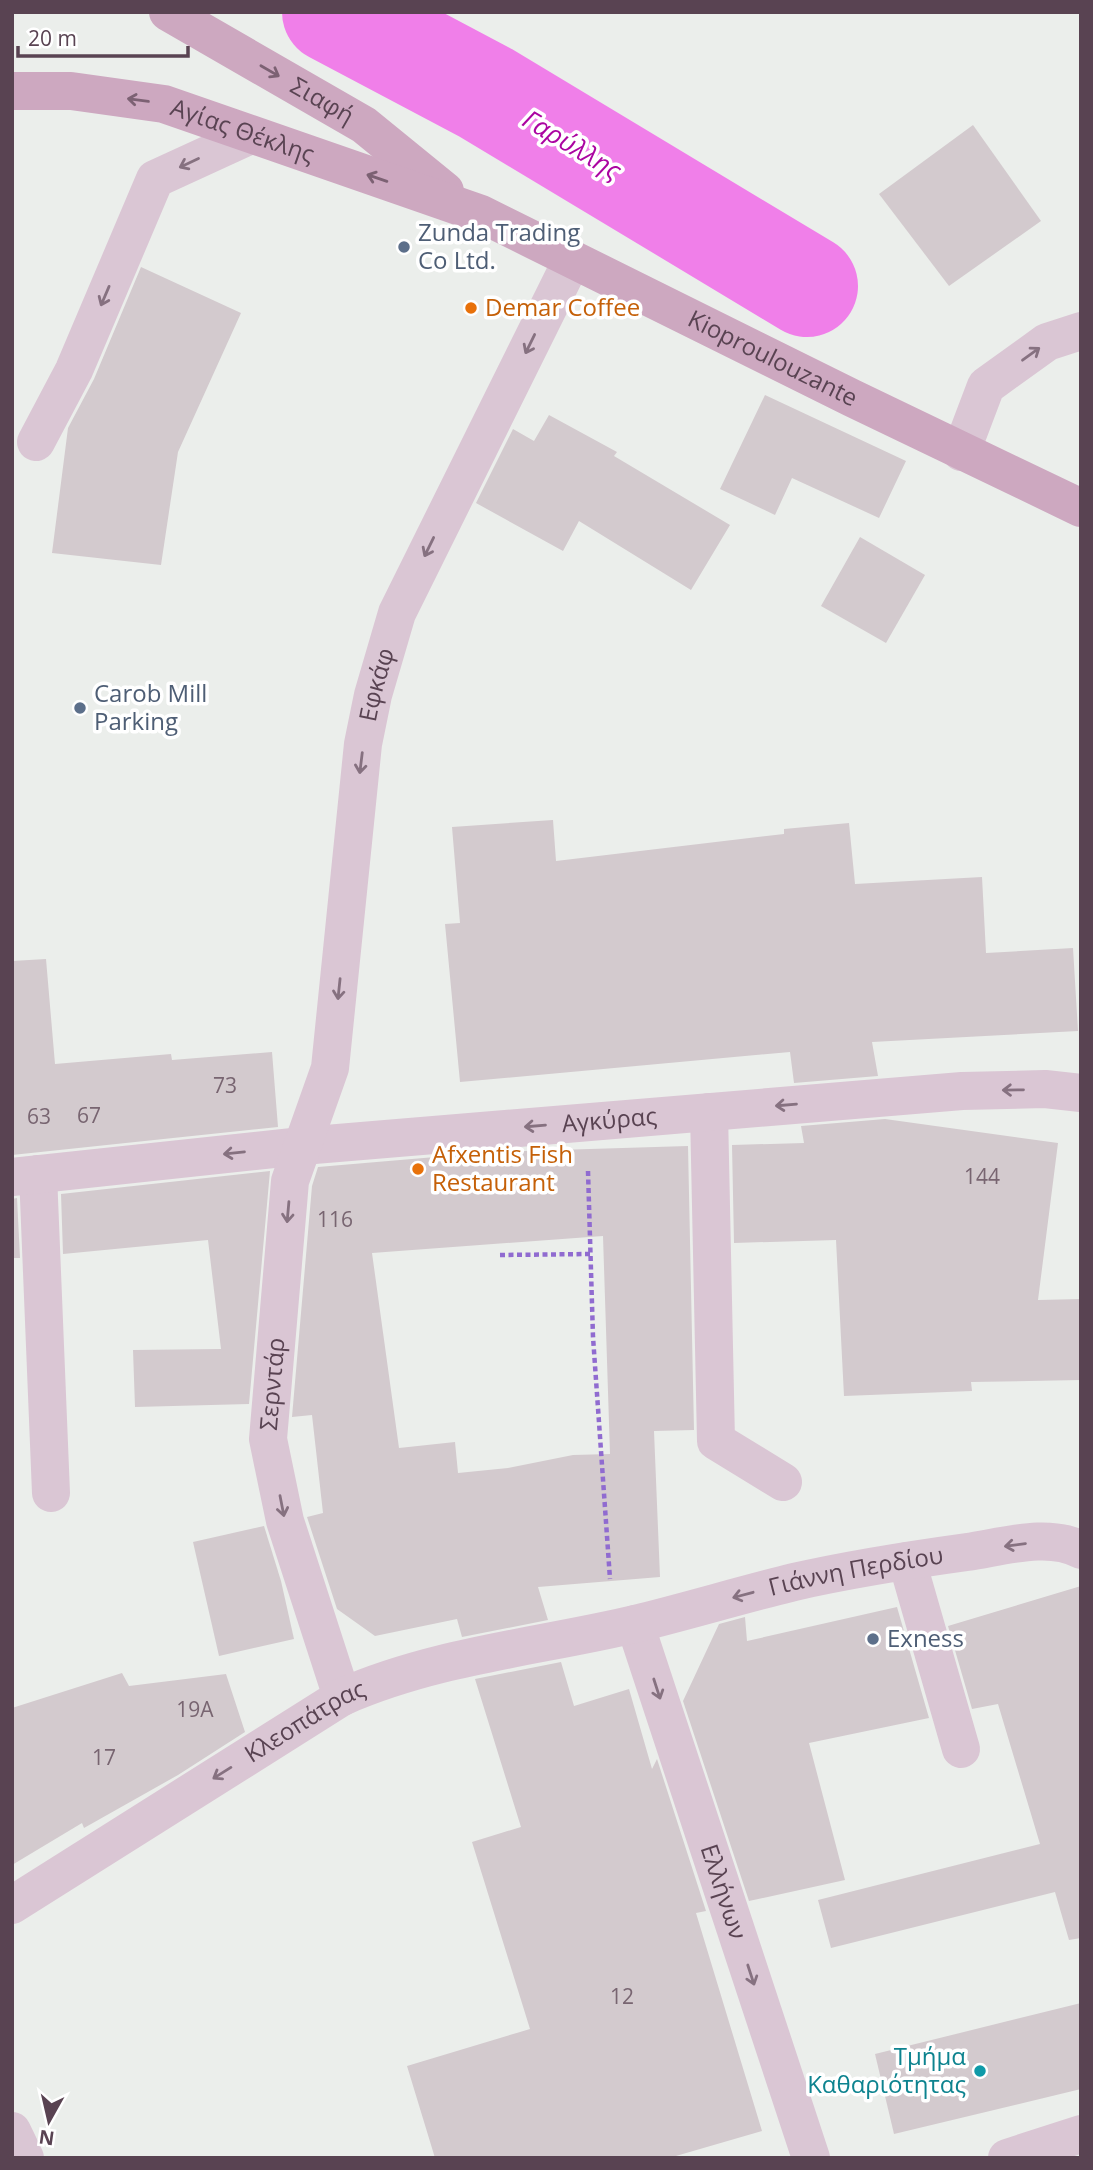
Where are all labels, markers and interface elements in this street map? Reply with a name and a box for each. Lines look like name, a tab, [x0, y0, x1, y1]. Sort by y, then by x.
scale bar	[18, 14, 187, 58]
text: 20 m	[28, 24, 77, 52]
one-way arrow	[259, 65, 280, 78]
street label: Σιαφή	[285, 68, 361, 131]
street label: Αγίας Θέκλης	[167, 90, 319, 170]
one-way arrow	[127, 93, 150, 106]
water label: Γαρύλλης	[516, 101, 629, 188]
one-way arrow	[179, 157, 200, 171]
one-way arrow	[366, 171, 388, 183]
place label: Zunda Trading Co Ltd.	[418, 215, 580, 276]
marker: Zunda Trading Co Ltd.	[396, 239, 412, 255]
one-way arrow	[98, 284, 111, 306]
place label: Demar Coffee	[485, 290, 640, 323]
marker: Demar Coffee	[463, 300, 479, 316]
street label: Kioproulouzante	[683, 301, 864, 413]
one-way arrow	[523, 333, 537, 353]
one-way arrow	[1021, 347, 1040, 361]
one-way arrow	[422, 536, 436, 557]
street label: Εφκάφ	[350, 644, 401, 724]
place label: Carob Mill Parking	[94, 676, 207, 737]
marker: Carob Mill Parking	[72, 700, 88, 716]
one-way arrow	[355, 751, 368, 774]
one-way arrow	[332, 977, 345, 1000]
house number: 73	[213, 1071, 237, 1099]
one-way arrow	[1002, 1083, 1025, 1096]
street label: Αγκύρας	[560, 1098, 658, 1139]
one-way arrow	[775, 1099, 798, 1112]
house number: 67	[77, 1101, 101, 1129]
house number: 63	[27, 1102, 51, 1130]
one-way arrow	[524, 1120, 547, 1133]
place label: Afxentis Fish Restaurant	[432, 1137, 573, 1198]
one-way arrow	[223, 1147, 246, 1160]
marker: Afxentis Fish Restaurant	[410, 1161, 426, 1177]
house number: 144	[964, 1162, 1000, 1190]
one-way arrow	[281, 1200, 294, 1223]
house number: 116	[317, 1205, 353, 1233]
street label: Σερντάρ	[251, 1336, 292, 1432]
one-way arrow	[275, 1494, 289, 1517]
street label: Γιάννη Περδίου	[765, 1538, 945, 1603]
one-way arrow	[1004, 1539, 1027, 1552]
one-way arrow	[732, 1590, 754, 1603]
place label: Exness	[887, 1621, 964, 1654]
marker: Exness	[865, 1631, 881, 1647]
street label: Κλεοπάτρας	[238, 1671, 370, 1769]
one-way arrow	[651, 1677, 664, 1699]
house number: 19A	[176, 1695, 214, 1723]
house number: 17	[92, 1743, 116, 1771]
one-way arrow	[213, 1766, 233, 1780]
street label: Ελλήνων	[694, 1840, 756, 1943]
one-way arrow	[746, 1963, 758, 1985]
house number: 12	[610, 1982, 634, 2010]
place label: Τμήμα Καθαριότητας	[807, 2039, 966, 2100]
marker: Τμήμα Καθαριότητας	[972, 2063, 988, 2079]
north arrow	[14, 2086, 84, 2156]
text: N	[37, 2124, 56, 2152]

